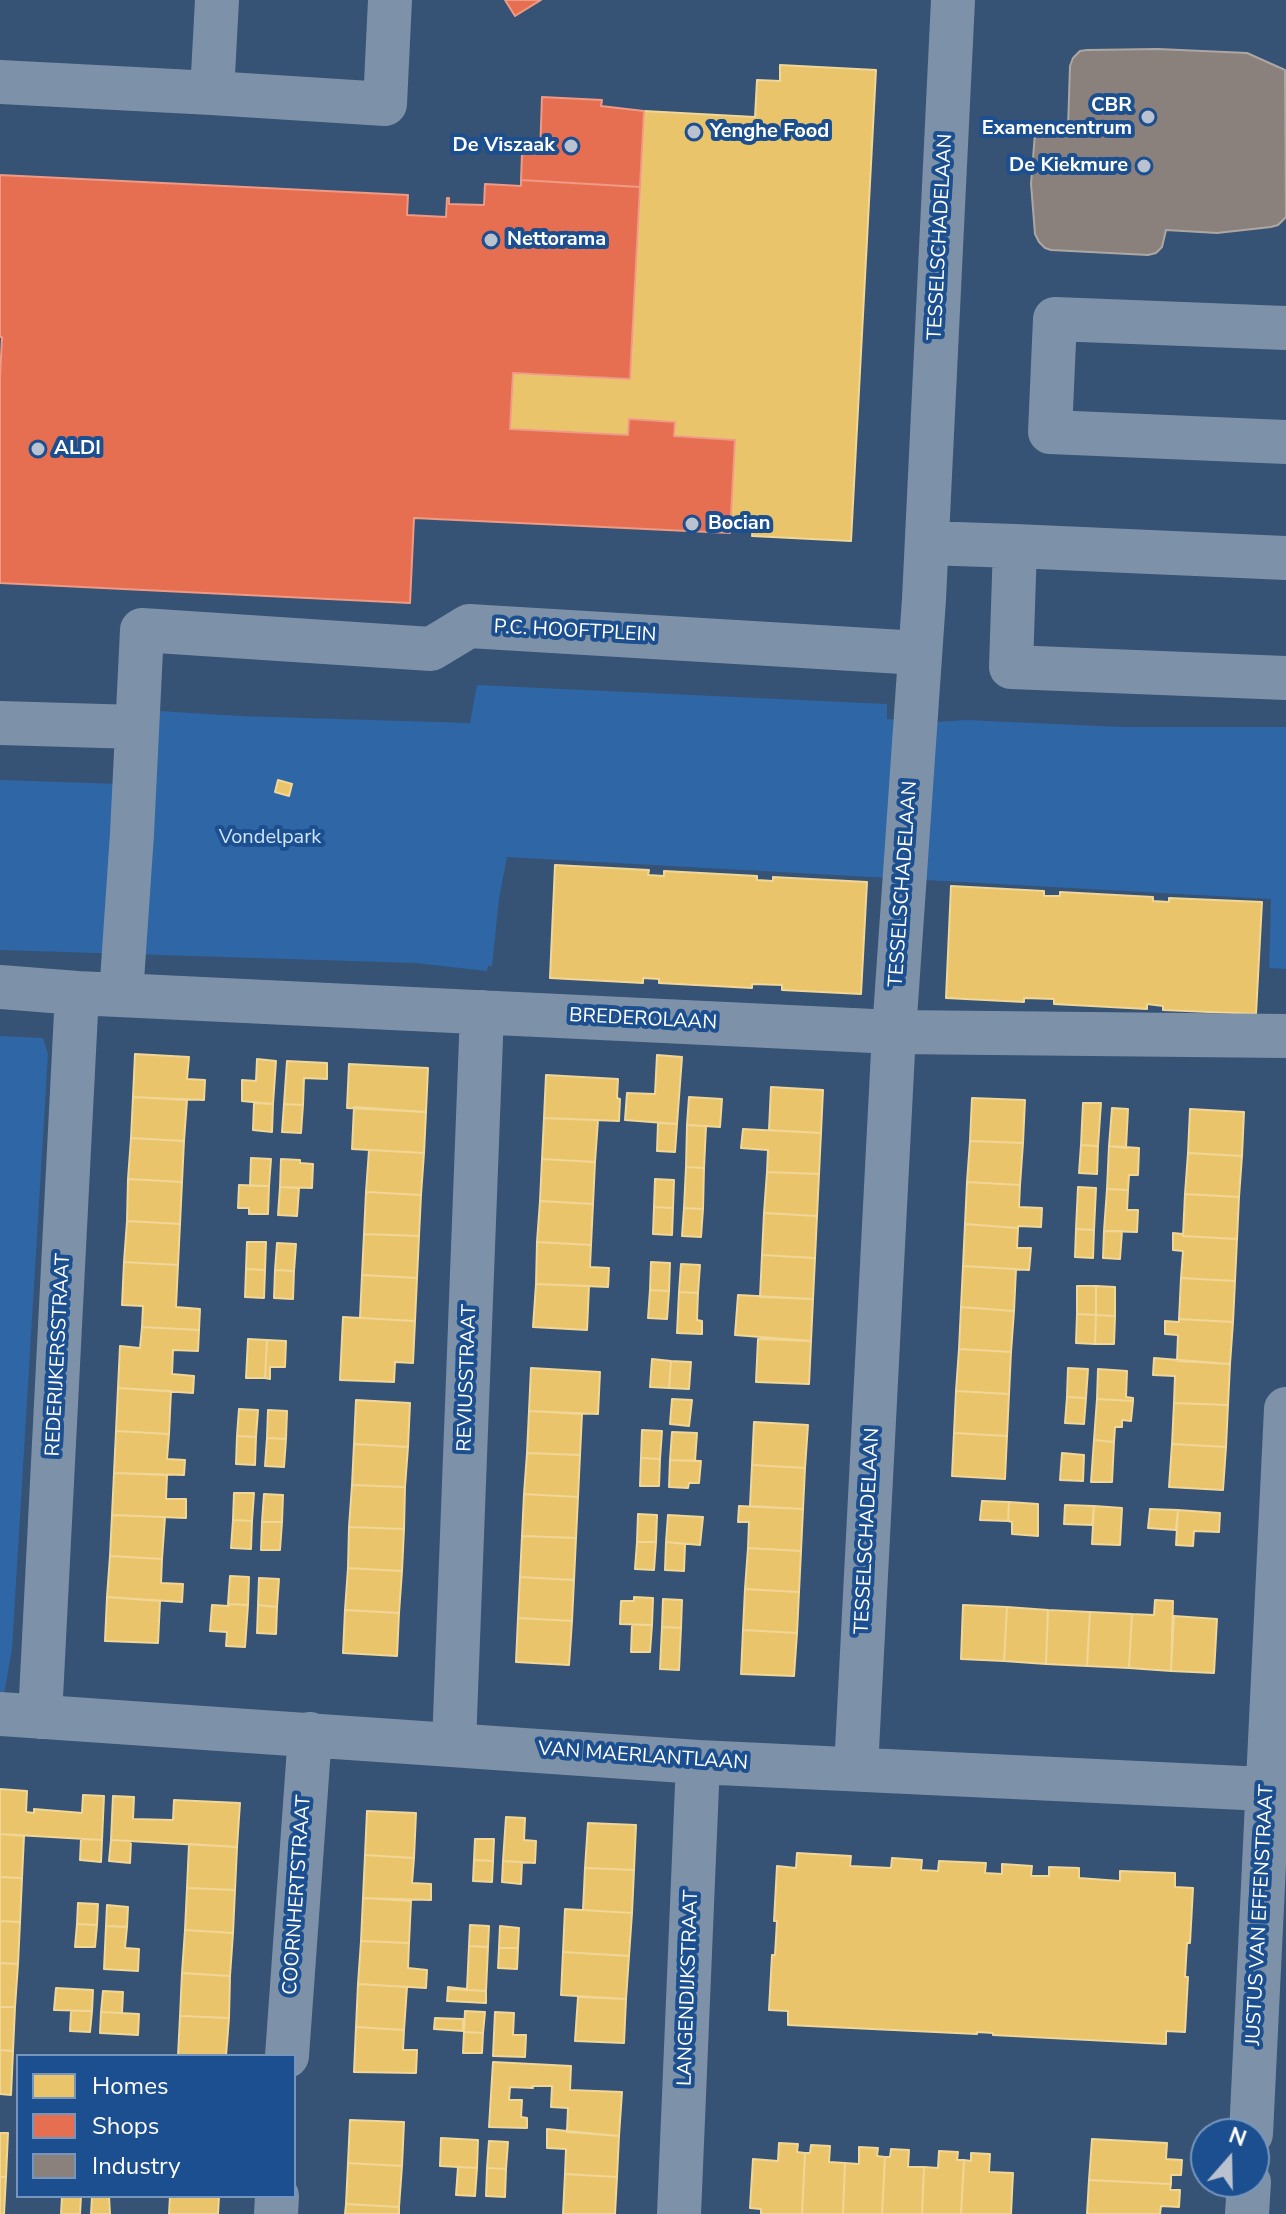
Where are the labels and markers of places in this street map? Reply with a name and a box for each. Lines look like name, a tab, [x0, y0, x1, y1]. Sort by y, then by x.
place label: CBR Examencentrum	[982, 94, 1132, 141]
marker: CBR Examencentrum	[1139, 108, 1157, 126]
place label: Yenghe Food	[710, 120, 829, 144]
marker: Yenghe Food	[685, 123, 703, 141]
place label: De Viszaak	[453, 134, 555, 158]
marker: De Viszaak	[562, 137, 580, 155]
place label: De Kiekmure	[1009, 154, 1128, 178]
marker: De Kiekmure	[1135, 157, 1153, 175]
place label: Nettorama	[507, 228, 606, 252]
marker: Nettorama	[482, 231, 500, 249]
place label: ALDI	[54, 437, 101, 461]
marker: ALDI	[29, 440, 47, 458]
place label: Bocian	[708, 512, 770, 536]
marker: Bocian	[683, 515, 701, 533]

